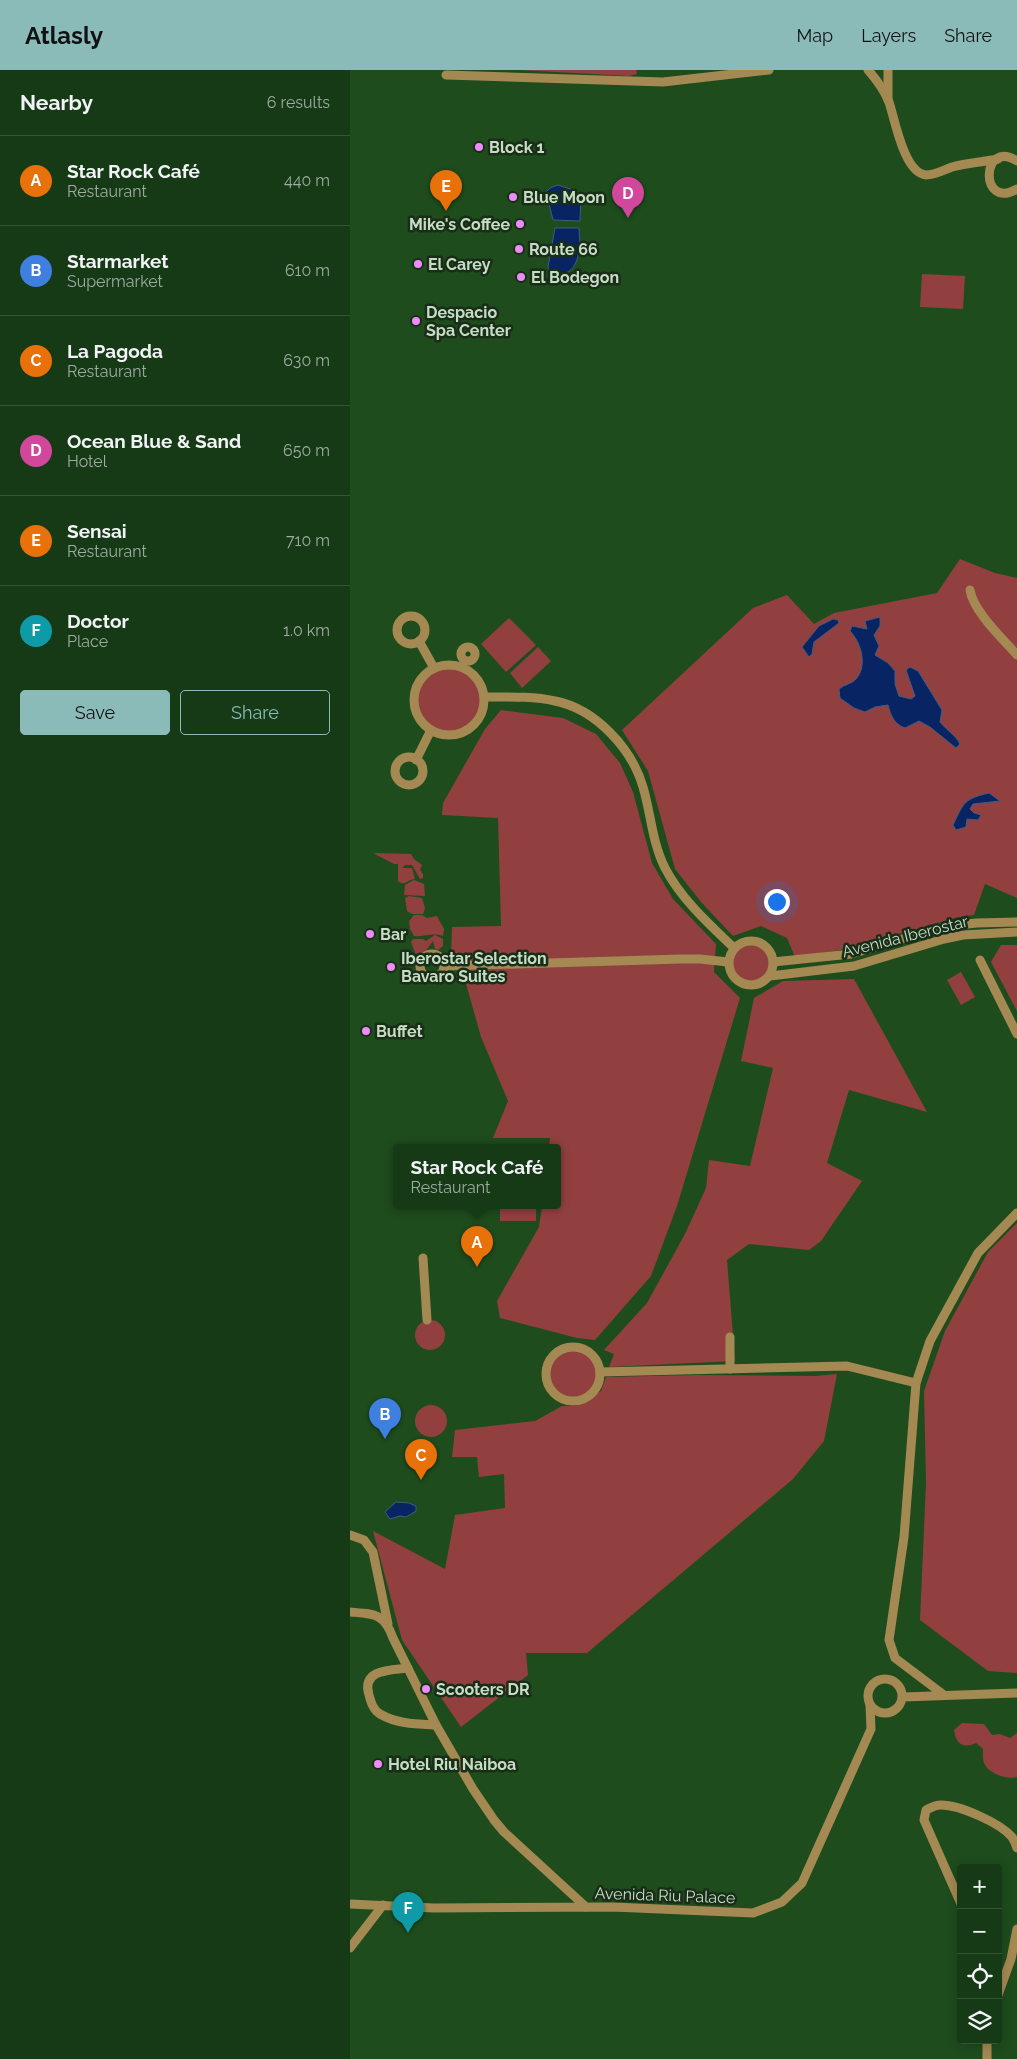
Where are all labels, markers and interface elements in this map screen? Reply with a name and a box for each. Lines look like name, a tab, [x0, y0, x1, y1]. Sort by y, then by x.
text: Atlasly	[25, 21, 103, 50]
text: Map	[797, 25, 833, 46]
text: Layers	[861, 25, 916, 46]
text: Share	[944, 25, 992, 46]
text: Nearby	[20, 90, 93, 115]
text: 6 results	[267, 93, 330, 112]
place label: Block 1	[489, 138, 544, 157]
marker: Block 1	[473, 141, 485, 153]
text: Star Rock Café	[67, 160, 200, 182]
pin: E	[430, 170, 462, 211]
text: A	[31, 171, 41, 190]
text: 440 m	[284, 171, 330, 190]
pin: D	[612, 177, 644, 218]
text: Restaurant	[67, 182, 147, 201]
place label: Blue Moon	[523, 188, 605, 207]
marker: Blue Moon	[507, 191, 519, 203]
place label: Mike's Coffee	[409, 215, 510, 234]
marker: Mike's Coffee	[514, 218, 526, 230]
place label: Route 66	[529, 240, 598, 259]
marker: Route 66	[513, 243, 525, 255]
text: Starmarket	[67, 250, 169, 272]
place label: El Carey	[428, 255, 491, 274]
marker: El Carey	[412, 258, 424, 270]
text: B	[31, 261, 41, 280]
text: 610 m	[285, 261, 330, 280]
place label: El Bodegon	[531, 268, 619, 287]
marker: El Bodegon	[515, 271, 527, 283]
text: Supermarket	[67, 272, 163, 291]
place label: Despacio Spa Center	[426, 303, 511, 340]
marker: Despacio Spa Center	[410, 315, 422, 327]
text: La Pagoda	[67, 340, 163, 362]
text: C	[31, 351, 41, 370]
text: 630 m	[283, 351, 330, 370]
text: Restaurant	[67, 362, 147, 381]
text: Ocean Blue & Sand	[67, 430, 241, 452]
text: D	[30, 441, 42, 460]
text: 650 m	[283, 441, 330, 460]
text: Hotel	[67, 452, 107, 471]
text: Sensai	[67, 520, 127, 542]
text: E	[31, 531, 41, 550]
text: 710 m	[286, 531, 330, 550]
text: Restaurant	[67, 542, 147, 561]
text: Doctor	[67, 610, 129, 632]
text: F	[31, 621, 41, 640]
text: 1.0 km	[283, 621, 330, 640]
text: Place	[67, 632, 108, 651]
button: Save	[20, 690, 170, 735]
button: Share	[180, 690, 330, 735]
your location	[764, 889, 790, 915]
street label: Avenida Iberostar	[840, 912, 970, 961]
place label: Bar	[380, 925, 406, 944]
marker: Bar	[364, 928, 376, 940]
place label: Iberostar Selection Bavaro Suites	[401, 949, 547, 986]
marker: Iberostar Selection Bavaro Suites	[385, 961, 397, 973]
place label: Buffet	[376, 1022, 423, 1041]
marker: Buffet	[360, 1025, 372, 1037]
popup	[393, 1144, 561, 1209]
text: Star Rock Café	[411, 1156, 544, 1178]
text: Restaurant	[411, 1178, 490, 1197]
pin: A	[461, 1226, 493, 1267]
pin: B	[369, 1398, 401, 1439]
pin: C	[405, 1439, 437, 1480]
place label: Scooters DR	[436, 1680, 530, 1699]
marker: Scooters DR	[420, 1683, 432, 1695]
place label: Hotel Riu Naiboa	[388, 1755, 516, 1774]
marker: Hotel Riu Naiboa	[372, 1758, 384, 1770]
map controls	[957, 1864, 1002, 2044]
button: +	[957, 1864, 1002, 1909]
street label: Avenida Riu Palace	[594, 1884, 736, 1907]
pin: F	[392, 1892, 424, 1933]
button: −	[957, 1909, 1002, 1954]
button: locate	[957, 1954, 1002, 1999]
button: layers	[957, 1999, 1002, 2044]

